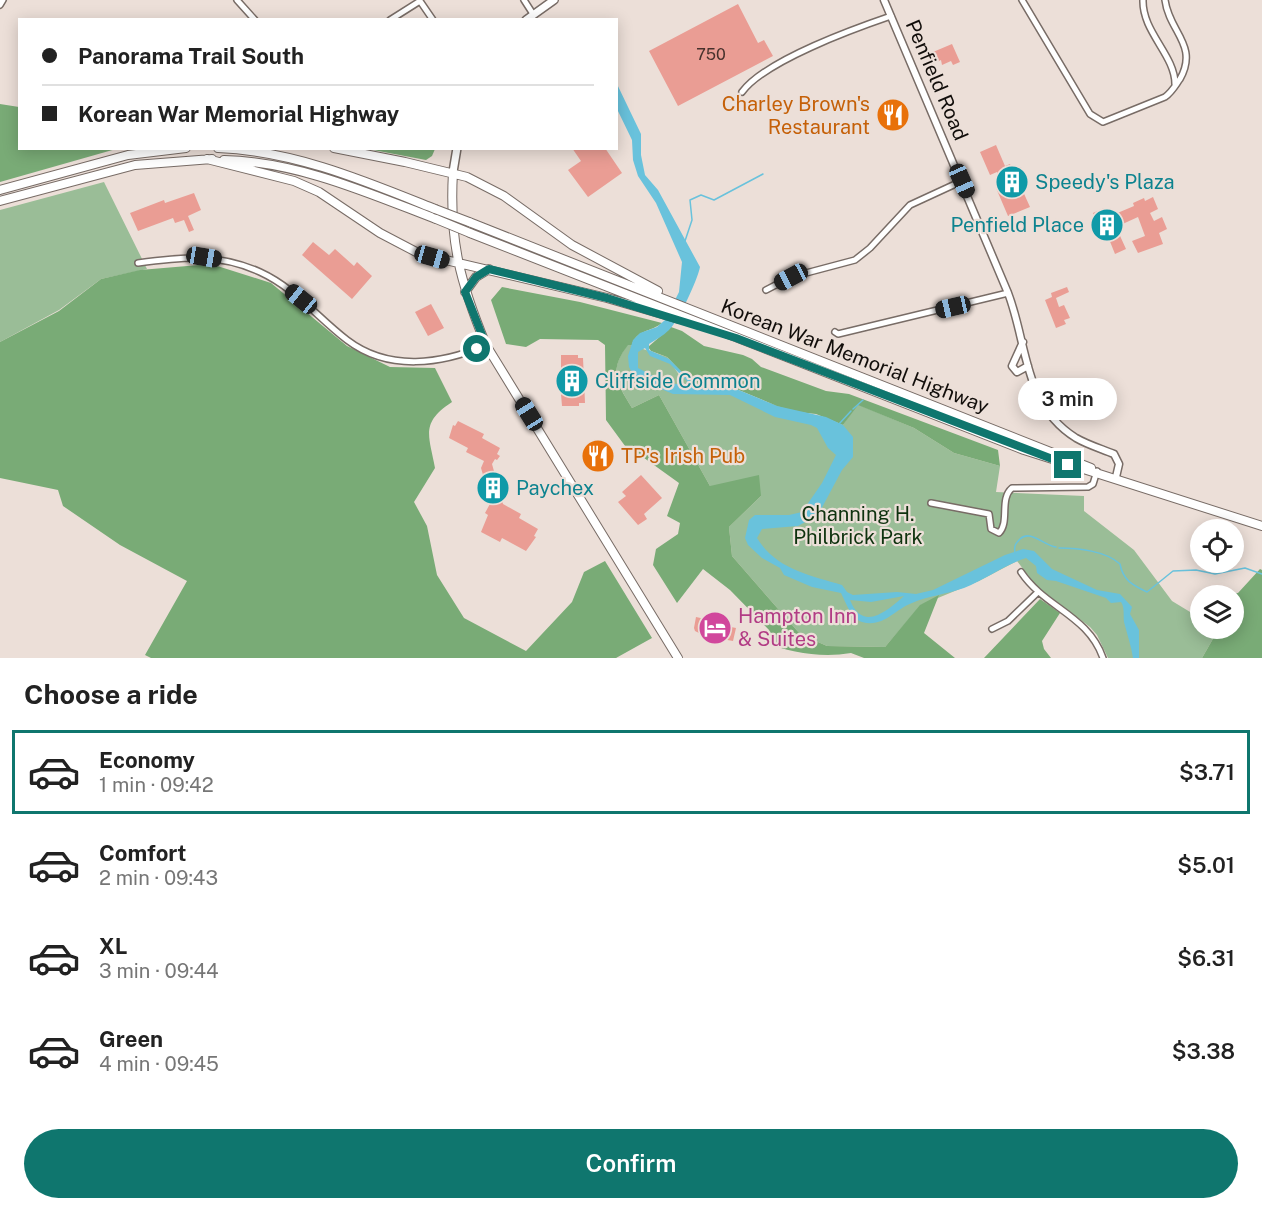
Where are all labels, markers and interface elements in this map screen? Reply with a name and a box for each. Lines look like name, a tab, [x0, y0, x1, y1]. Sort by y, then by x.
street label: Penfield Road	[901, 16, 973, 144]
text: Panorama Trail South	[78, 43, 304, 69]
house number: 750	[696, 45, 726, 64]
place label: Charley Brown's Restaurant	[722, 92, 870, 139]
restaurant icon: Charley Brown's Restaurant	[875, 97, 911, 133]
text: Korean War Memorial Highway	[78, 101, 399, 127]
car	[946, 161, 978, 201]
building icon: Speedy's Plaza	[994, 164, 1030, 200]
place label: Speedy's Plaza	[1035, 170, 1175, 194]
building icon: Penfield Place	[1089, 207, 1125, 243]
place label: Penfield Place	[951, 213, 1084, 237]
car	[412, 243, 452, 271]
car	[185, 245, 223, 269]
car	[771, 261, 811, 293]
car	[281, 281, 321, 317]
street label: Korean War Memorial Highway	[718, 294, 993, 418]
car	[933, 294, 973, 320]
route start	[463, 335, 490, 362]
building icon: Cliffside Common	[554, 363, 590, 399]
place label: Cliffside Common	[595, 369, 760, 393]
callout: 3 min	[1018, 378, 1118, 420]
text: 3 min	[1041, 387, 1094, 411]
car	[512, 394, 546, 434]
restaurant icon: TP's Irish Pub	[580, 438, 616, 474]
place label: TP's Irish Pub	[621, 444, 745, 468]
route end	[1054, 451, 1081, 478]
building icon: Paychex	[475, 470, 511, 506]
place label: Paychex	[516, 476, 594, 500]
park label: Channing H. Philbrick Park	[793, 502, 923, 549]
map controls	[1190, 519, 1244, 639]
button: locate	[1190, 519, 1244, 573]
button: layers	[1190, 585, 1244, 639]
place label: Hampton Inn & Suites	[738, 604, 857, 651]
hotel icon: Hampton Inn & Suites	[697, 610, 733, 646]
text: Choose a ride	[24, 678, 198, 710]
icon: car	[27, 745, 81, 799]
text: Economy	[99, 747, 195, 773]
text: $3.71	[1179, 759, 1235, 785]
text: 1 min · 09:42	[99, 773, 214, 797]
icon: car	[27, 838, 81, 892]
text: Comfort	[99, 840, 186, 866]
text: $5.01	[1177, 852, 1235, 878]
text: 2 min · 09:43	[99, 866, 218, 890]
icon: car	[27, 931, 81, 985]
text: XL	[99, 933, 127, 959]
text: $6.31	[1177, 945, 1235, 971]
text: 3 min · 09:44	[99, 959, 219, 983]
icon: car	[27, 1024, 81, 1078]
text: Green	[99, 1026, 163, 1052]
text: $3.38	[1172, 1038, 1235, 1064]
text: 4 min · 09:45	[99, 1052, 219, 1076]
button: Confirm	[24, 1129, 1238, 1198]

